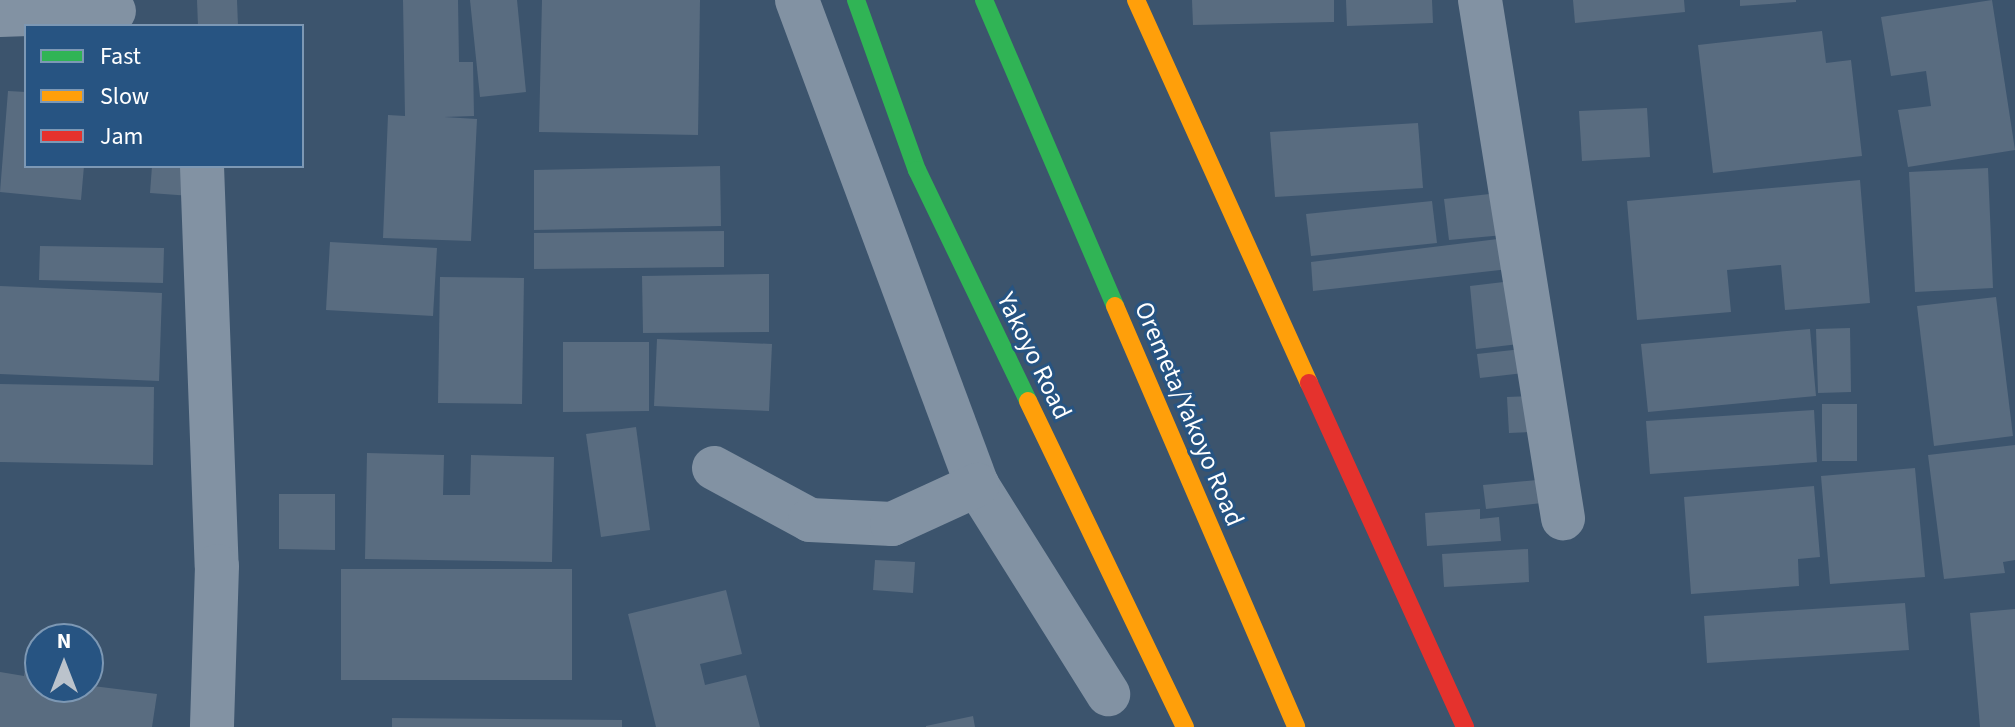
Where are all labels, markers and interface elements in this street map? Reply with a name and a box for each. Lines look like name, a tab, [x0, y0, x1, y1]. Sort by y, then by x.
legend	[24, 24, 304, 168]
text: Fast	[100, 39, 141, 74]
text: Slow	[100, 79, 149, 114]
text: Jam	[100, 119, 144, 154]
street label: Yakoyo Road	[990, 287, 1078, 425]
street label: Oremeta/Yakoyo Road	[1128, 297, 1250, 531]
north arrow	[24, 623, 104, 703]
text: N	[57, 625, 71, 657]

